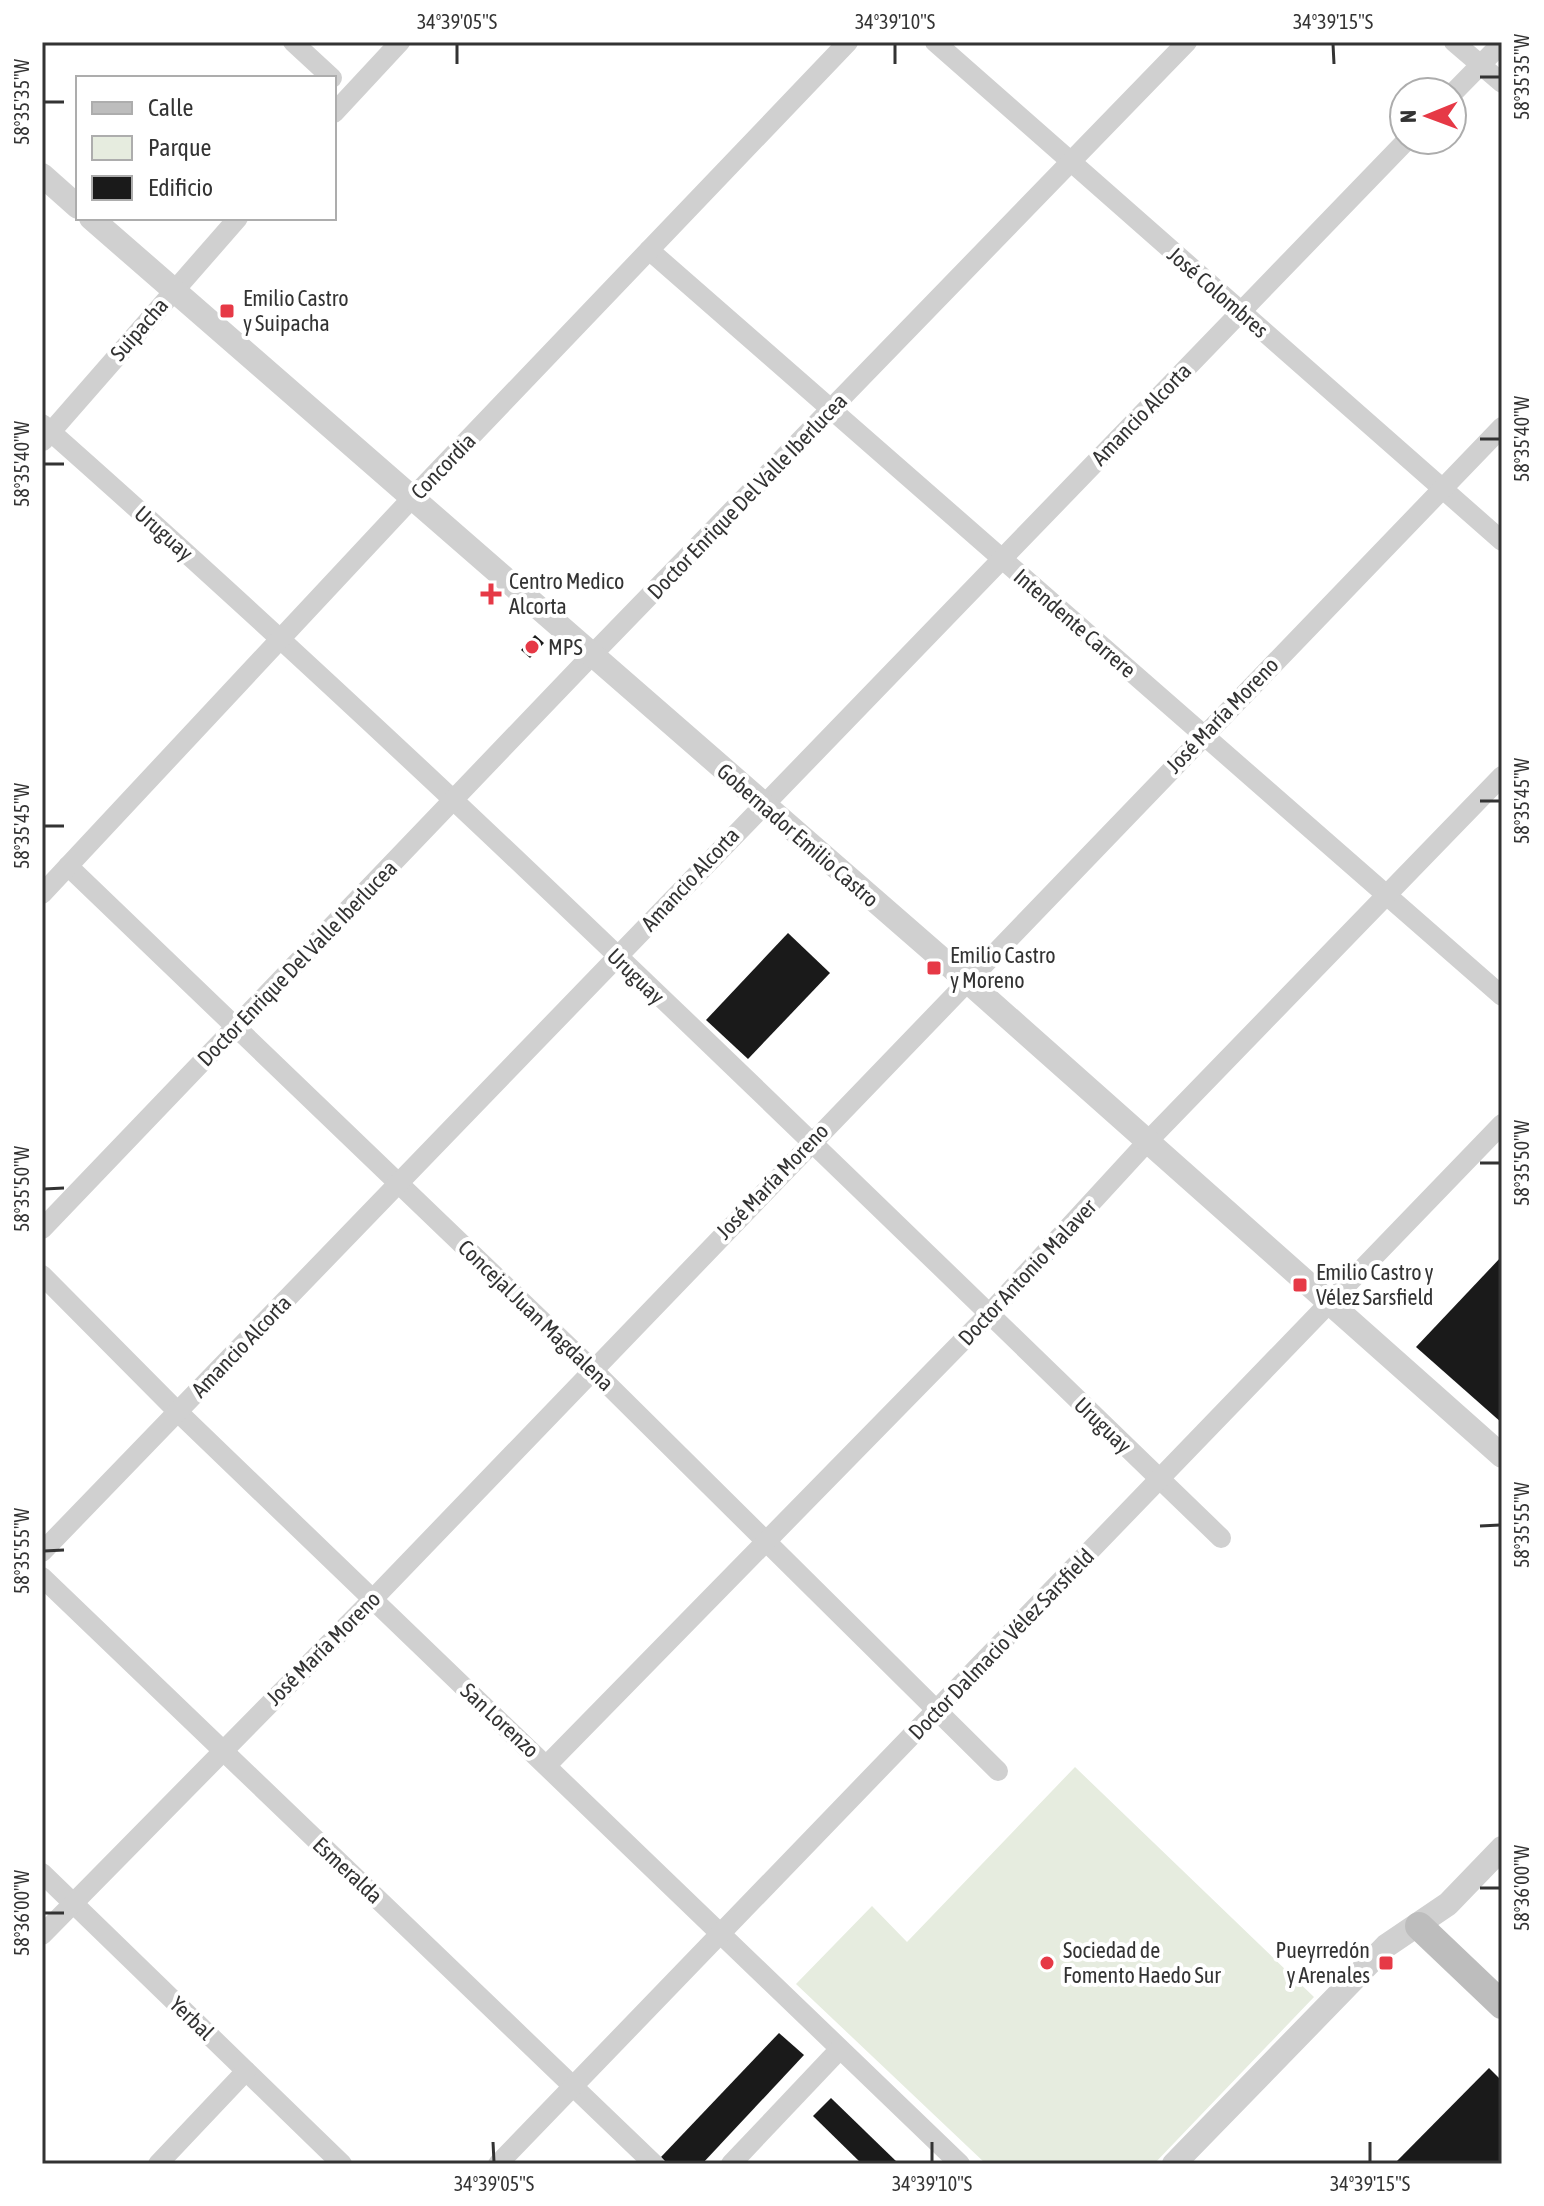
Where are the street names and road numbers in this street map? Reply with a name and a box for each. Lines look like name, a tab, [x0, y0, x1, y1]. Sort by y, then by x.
street label: José Colombres	[1162, 241, 1274, 343]
street label: Suipacha	[105, 292, 173, 366]
street label: Amancio Alcorta	[1086, 358, 1196, 470]
street label: Doctor Enrique Del Valle Iberlucea	[642, 388, 852, 604]
street label: Concordia	[405, 428, 481, 504]
street label: Uruguay	[129, 500, 199, 566]
street label: Intendente Carrere	[1009, 563, 1141, 683]
street label: José María Moreno	[1160, 652, 1284, 778]
street label: Gobernador Emilio Castro	[712, 758, 884, 912]
street label: Amancio Alcorta	[636, 822, 744, 936]
street label: Doctor Enrique Del Valle Iberlucea	[192, 855, 402, 1071]
street label: Uruguay	[602, 943, 670, 1009]
street label: José María Moreno	[710, 1118, 834, 1244]
street label: Doctor Antonio Malaver	[953, 1193, 1102, 1350]
street label: Concejal Juan Magdalena	[453, 1234, 619, 1396]
street label: Amancio Alcorta	[186, 1290, 296, 1402]
street label: Uruguay	[1069, 1392, 1137, 1458]
street label: Doctor Dalmacio Vélez Sarsfield	[903, 1543, 1099, 1745]
street label: José María Moreno	[261, 1586, 385, 1710]
street label: San Lorenzo	[456, 1677, 544, 1763]
street label: Esmeralda	[308, 1831, 388, 1909]
street label: Yerbal	[164, 1991, 220, 2045]

